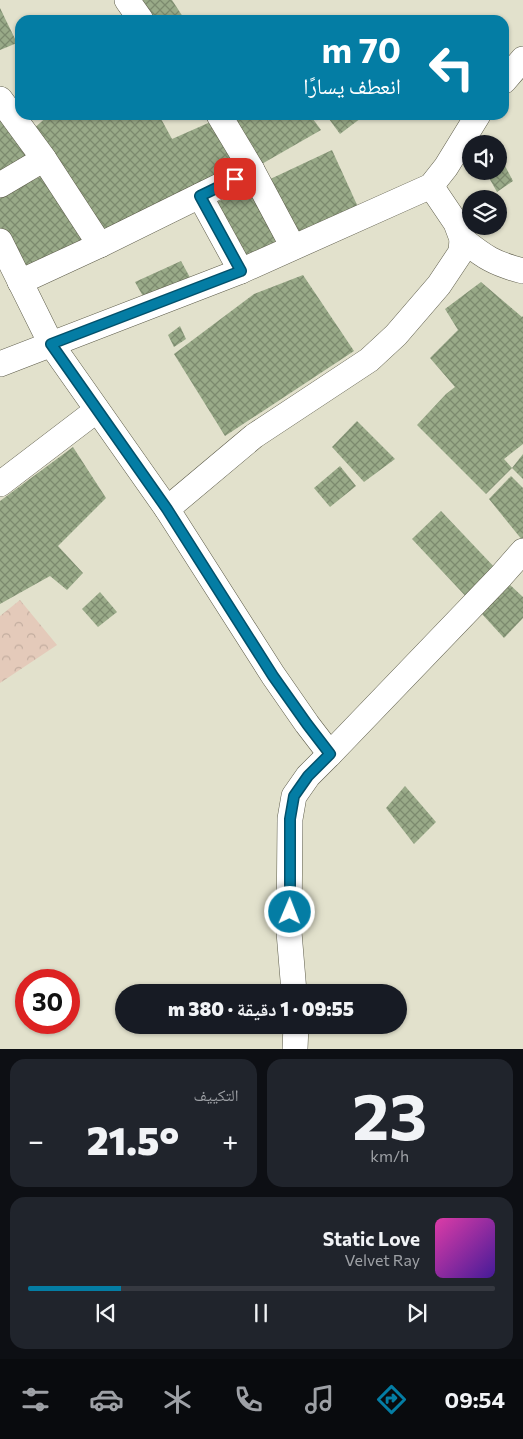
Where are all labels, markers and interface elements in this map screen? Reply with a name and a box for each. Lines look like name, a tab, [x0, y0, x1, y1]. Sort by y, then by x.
text: 70 m	[321, 27, 401, 70]
icon: left	[419, 35, 484, 100]
text: انعطف يسارًا	[303, 72, 401, 99]
map controls	[462, 135, 507, 235]
button: sound	[462, 135, 507, 180]
pin	[214, 158, 256, 200]
icon: arrive	[221, 165, 249, 193]
button: layers	[462, 190, 507, 235]
position arrow	[263, 885, 315, 937]
speed limit sign: 30	[15, 969, 80, 1034]
text: 09:55 · 1 دقيقة · 380 m	[168, 997, 354, 1020]
text: 23	[352, 1074, 427, 1153]
text: التكييف	[194, 1085, 239, 1104]
text: 21.5°	[87, 1116, 179, 1163]
text: −	[28, 1123, 44, 1157]
text: +	[222, 1123, 239, 1157]
text: km/h	[370, 1146, 409, 1165]
text: Static Love	[323, 1227, 420, 1250]
text: Velvet Ray	[345, 1250, 420, 1269]
icon: previous	[92, 1299, 120, 1327]
icon: pause	[247, 1299, 275, 1327]
icon: next	[403, 1299, 431, 1327]
icon: filters	[18, 1382, 53, 1417]
icon: car	[89, 1382, 124, 1417]
icon: climate	[160, 1382, 195, 1417]
icon: phone	[231, 1382, 266, 1417]
icon: music	[302, 1382, 337, 1417]
icon: directions	[374, 1382, 409, 1417]
text: 09:54	[445, 1386, 505, 1413]

